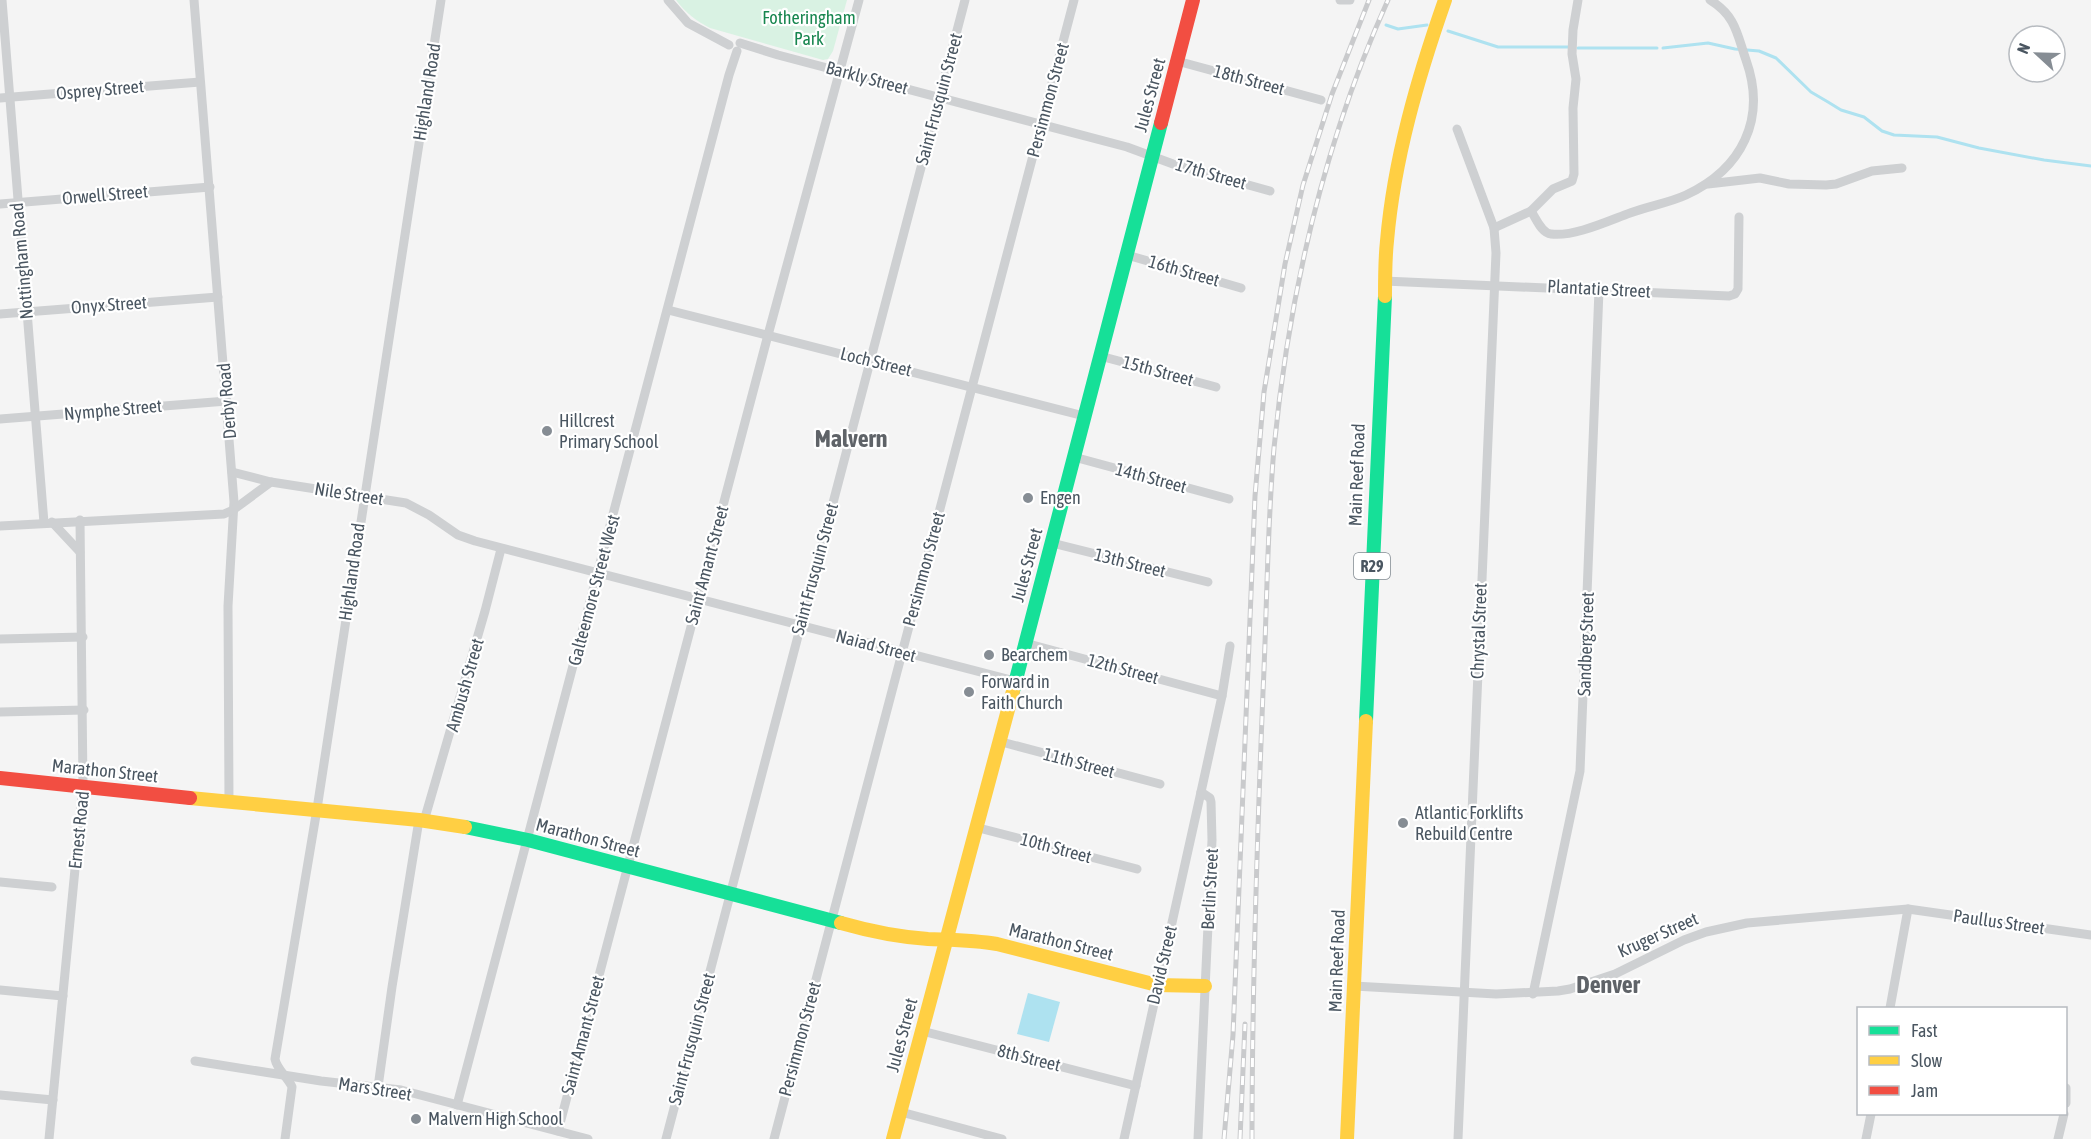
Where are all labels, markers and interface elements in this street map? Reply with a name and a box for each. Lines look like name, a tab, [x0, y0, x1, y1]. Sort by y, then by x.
park label: Fotheringham Park	[762, 7, 856, 49]
north arrow	[2007, 24, 2067, 84]
street label: Saint Frusquin Street	[911, 31, 966, 167]
street label: Persimmon Street	[1022, 40, 1073, 159]
text: N	[2013, 41, 2033, 56]
street label: Highland Road	[408, 42, 445, 142]
street label: Barkly Street	[824, 56, 910, 99]
street label: Jules Street	[1130, 56, 1169, 134]
street label: 18th Street	[1211, 60, 1287, 99]
street label: Osprey Street	[55, 75, 145, 104]
street label: 17th Street	[1173, 153, 1249, 194]
street label: Orwell Street	[61, 180, 149, 209]
street label: Nottingham Road	[6, 202, 37, 320]
street label: 16th Street	[1146, 250, 1222, 291]
street label: Plantatie Street	[1547, 275, 1651, 302]
street label: Onyx Street	[70, 291, 148, 318]
street label: Loch Street	[838, 343, 914, 381]
street label: 15th Street	[1120, 351, 1196, 390]
street label: Derby Road	[213, 362, 240, 440]
street label: Nymphe Street	[63, 395, 163, 424]
place label: Hillcrest Primary School	[559, 410, 659, 452]
street label: Main Reef Road	[1344, 423, 1369, 527]
marker: Hillcrest Primary School	[540, 424, 554, 438]
district label: Malvern	[815, 425, 887, 452]
street label: 14th Street	[1113, 458, 1189, 497]
street label: Nile Street	[313, 478, 385, 509]
place label: Engen	[1040, 487, 1081, 508]
marker: Engen	[1021, 491, 1035, 505]
street label: Saint Frusquin Street	[787, 501, 842, 637]
street label: Saint Amant Street	[681, 503, 733, 627]
street label: Persimmon Street	[898, 509, 949, 628]
street label: Galteemore Street West	[563, 512, 624, 668]
street label: Highland Road	[334, 522, 369, 622]
street label: Jules Street	[1007, 526, 1046, 604]
street label: 13th Street	[1092, 544, 1168, 582]
road number: R29	[1354, 553, 1390, 579]
street label: Chrystal Street	[1466, 583, 1491, 679]
street label: Sandberg Street	[1573, 591, 1598, 697]
street label: Naiad Street	[834, 625, 918, 666]
street label: Ambush Street	[441, 636, 488, 734]
place label: Bearchem	[1001, 644, 1068, 665]
marker: Bearchem	[982, 648, 996, 662]
street label: 12th Street	[1085, 649, 1161, 688]
place label: Forward in Faith Church	[981, 671, 1063, 713]
marker: Forward in Faith Church	[962, 685, 976, 699]
street label: 11th Street	[1041, 743, 1117, 782]
street label: Marathon Street	[51, 754, 159, 787]
street label: Ernest Road	[64, 790, 93, 870]
place label: Atlantic Forklifts Rebuild Centre	[1415, 802, 1523, 844]
street label: Marathon Street	[534, 814, 642, 861]
marker: Atlantic Forklifts Rebuild Centre	[1396, 816, 1410, 830]
street label: 10th Street	[1018, 828, 1094, 867]
street label: Berlin Street	[1197, 848, 1222, 930]
street label: Paullus Street	[1952, 905, 2046, 938]
street label: Kruger Street	[1614, 908, 1701, 962]
street label: Main Reef Road	[1324, 909, 1349, 1013]
street label: Marathon Street	[1007, 918, 1115, 965]
street label: David Street	[1142, 923, 1181, 1006]
street label: Saint Frusquin Street	[664, 971, 719, 1107]
district label: Denver	[1576, 971, 1641, 998]
street label: Saint Amant Street	[557, 973, 609, 1097]
street label: Persimmon Street	[774, 979, 825, 1098]
street label: Jules Street	[882, 996, 921, 1074]
legend	[1857, 1007, 2067, 1115]
text: Fast	[1911, 1020, 1938, 1041]
street label: 8th Street	[995, 1040, 1063, 1075]
text: Slow	[1911, 1050, 1942, 1071]
street label: Mars Street	[337, 1072, 413, 1105]
text: Jam	[1911, 1080, 1938, 1101]
place label: Malvern High School	[428, 1108, 563, 1129]
marker: Malvern High School	[409, 1112, 423, 1126]

